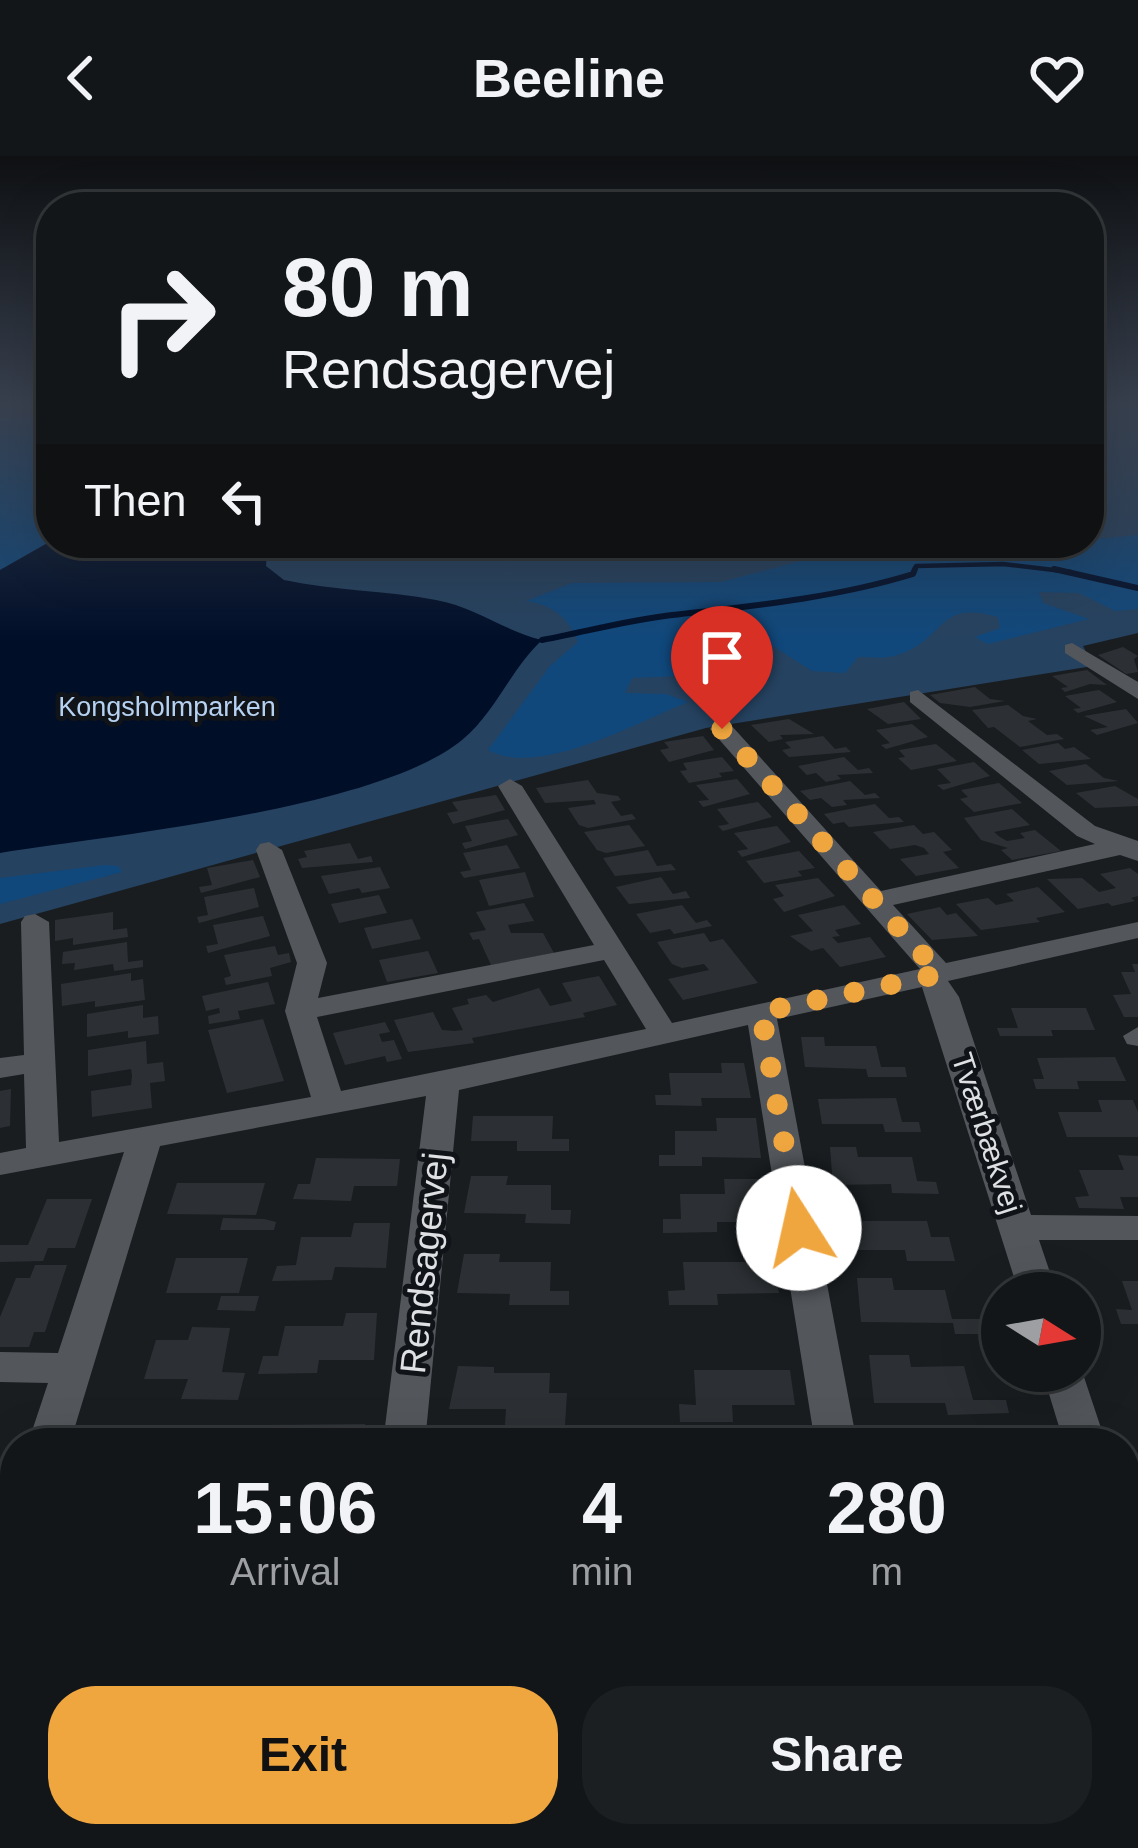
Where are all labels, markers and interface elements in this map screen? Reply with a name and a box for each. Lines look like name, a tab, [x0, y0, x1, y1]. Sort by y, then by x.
icon: back	[48, 45, 114, 111]
icon: heart	[1024, 45, 1090, 111]
text: Beeline	[473, 48, 665, 108]
icon: right	[84, 240, 240, 396]
text: 80 m	[282, 240, 473, 334]
text: Rendsagervej	[282, 339, 615, 399]
icon: left	[211, 468, 277, 534]
text: Then	[84, 475, 187, 526]
pin	[671, 606, 773, 729]
icon: arrive	[689, 624, 755, 690]
park label: Kongsholmparken	[58, 692, 276, 722]
street label: Tværbækvej	[946, 1049, 1028, 1217]
street label: Rendsagervej	[392, 1150, 456, 1376]
position arrow	[736, 1165, 862, 1291]
north arrow	[981, 1272, 1101, 1392]
map controls	[981, 1272, 1101, 1392]
text: 15:06	[193, 1468, 377, 1548]
text: 4	[582, 1468, 622, 1548]
text: 280	[827, 1468, 947, 1548]
text: Arrival	[230, 1550, 341, 1593]
text: min	[571, 1550, 633, 1593]
text: m	[870, 1550, 903, 1593]
button: Exit	[48, 1686, 558, 1824]
button: Share	[582, 1686, 1092, 1824]

